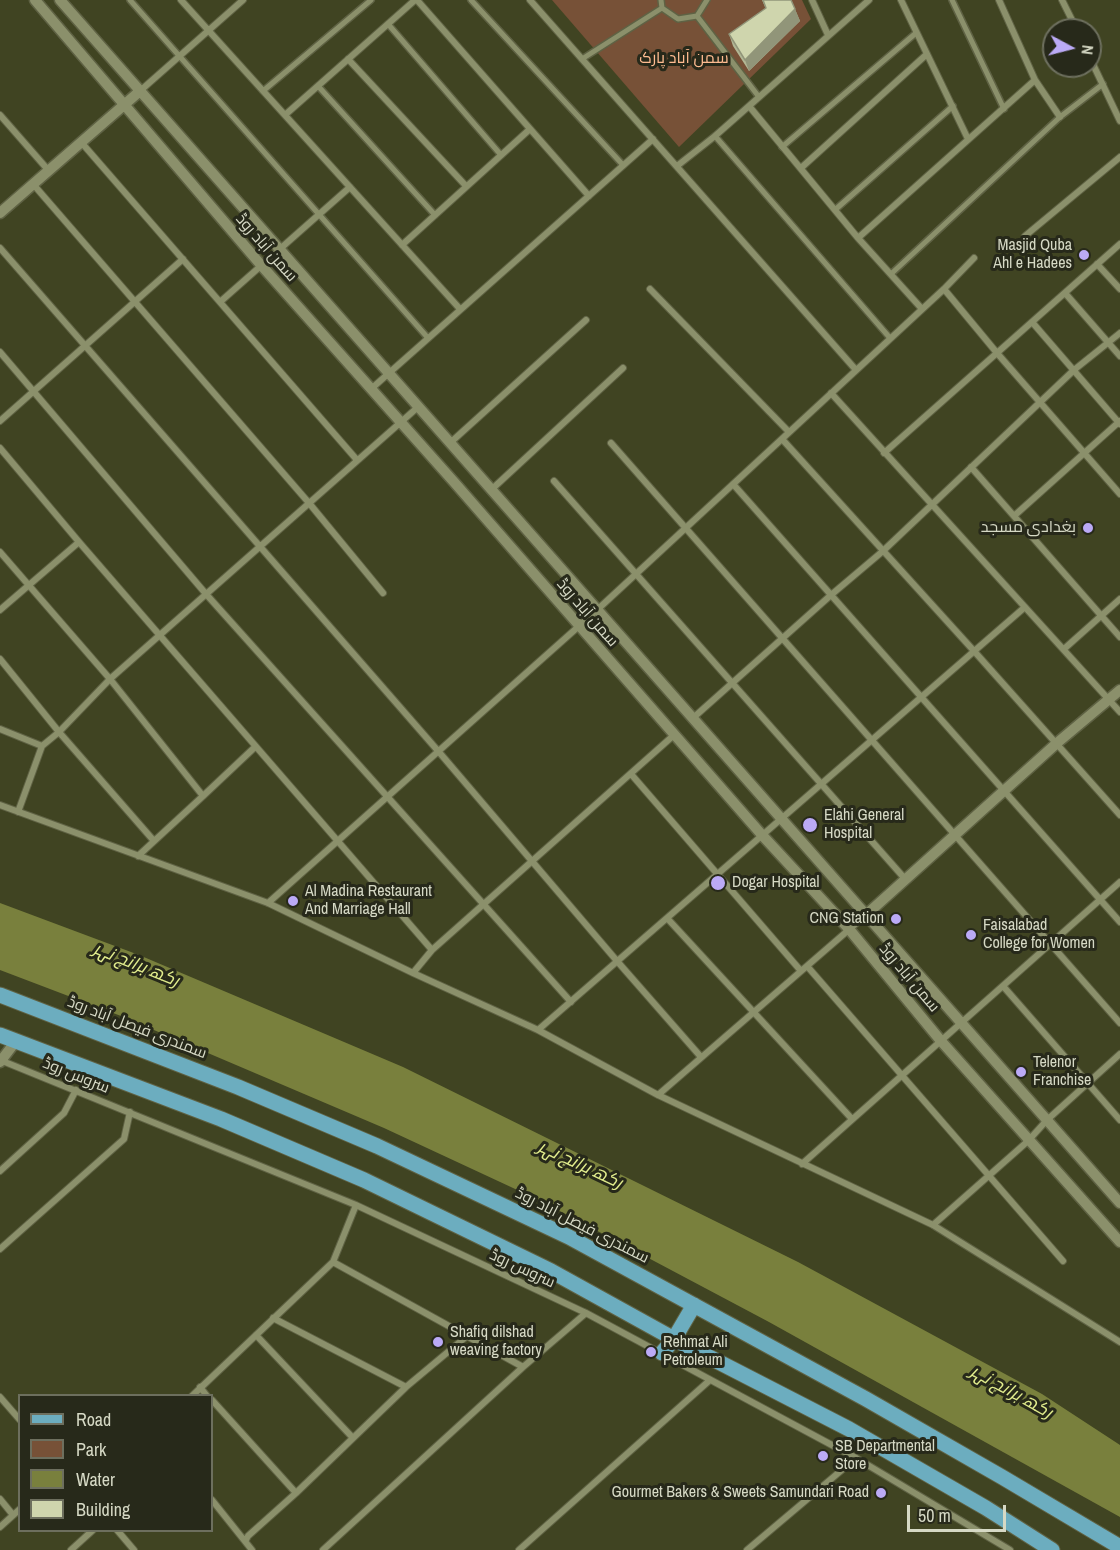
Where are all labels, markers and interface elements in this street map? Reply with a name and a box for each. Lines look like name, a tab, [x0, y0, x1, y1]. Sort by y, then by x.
north arrow	[1042, 18, 1102, 78]
text: N	[1076, 44, 1099, 56]
park label: سمن آباد پارک	[639, 49, 729, 69]
street label: سمن آباد روڈ	[231, 210, 301, 286]
place label: Masjid Quba Ahl e Hadees	[993, 236, 1072, 274]
marker: Masjid Quba Ahl e Hadees	[1077, 248, 1091, 262]
place label: بغدادی مسجد	[981, 518, 1076, 538]
marker: بغدادی مسجد	[1081, 521, 1095, 535]
street label: سمن آباد روڈ	[552, 575, 622, 651]
place label: Elahi General Hospital	[824, 806, 904, 844]
marker: Elahi General Hospital	[801, 816, 819, 834]
place label: Dogar Hospital	[732, 873, 820, 893]
marker: Dogar Hospital	[709, 874, 727, 892]
place label: Al Madina Restaurant And Marriage Hall	[305, 882, 432, 920]
marker: Al Madina Restaurant And Marriage Hall	[286, 894, 300, 908]
place label: CNG Station	[810, 909, 884, 929]
marker: CNG Station	[889, 912, 903, 926]
place label: Faisalabad College for Women	[983, 916, 1095, 954]
marker: Faisalabad College for Women	[964, 928, 978, 942]
water label: رکھ برانچ نہر	[90, 938, 182, 992]
street label: سمن آباد روڈ	[875, 940, 943, 1016]
street label: سمندری فیصل آباد روڈ	[65, 993, 209, 1063]
place label: Telenor Franchise	[1033, 1053, 1091, 1091]
street label: سروس روڈ	[40, 1054, 112, 1098]
marker: Telenor Franchise	[1014, 1065, 1028, 1079]
water label: رکھ برانچ نہر	[534, 1136, 626, 1194]
street label: سمندری فیصل آباد روڈ	[512, 1184, 652, 1268]
street label: سروس روڈ	[486, 1245, 558, 1293]
place label: Shafiq dilshad weaving factory	[450, 1323, 542, 1361]
place label: Rehmat Ali Petroleum	[663, 1333, 728, 1371]
marker: Shafiq dilshad weaving factory	[431, 1335, 445, 1349]
marker: Rehmat Ali Petroleum	[644, 1345, 658, 1359]
water label: رکھ برانچ نہر	[966, 1361, 1056, 1423]
legend	[18, 1394, 213, 1532]
text: Road	[76, 1407, 111, 1432]
text: Park	[76, 1437, 106, 1462]
place label: SB Departmental Store	[835, 1437, 935, 1475]
marker: SB Departmental Store	[816, 1449, 830, 1463]
text: Water	[76, 1467, 115, 1492]
place label: Gourmet Bakers & Sweets Samundari Road	[612, 1483, 869, 1503]
marker: Gourmet Bakers & Sweets Samundari Road	[874, 1486, 888, 1500]
scale bar	[910, 1493, 1009, 1531]
text: Building	[76, 1497, 130, 1522]
text: 50 m	[918, 1503, 951, 1528]

